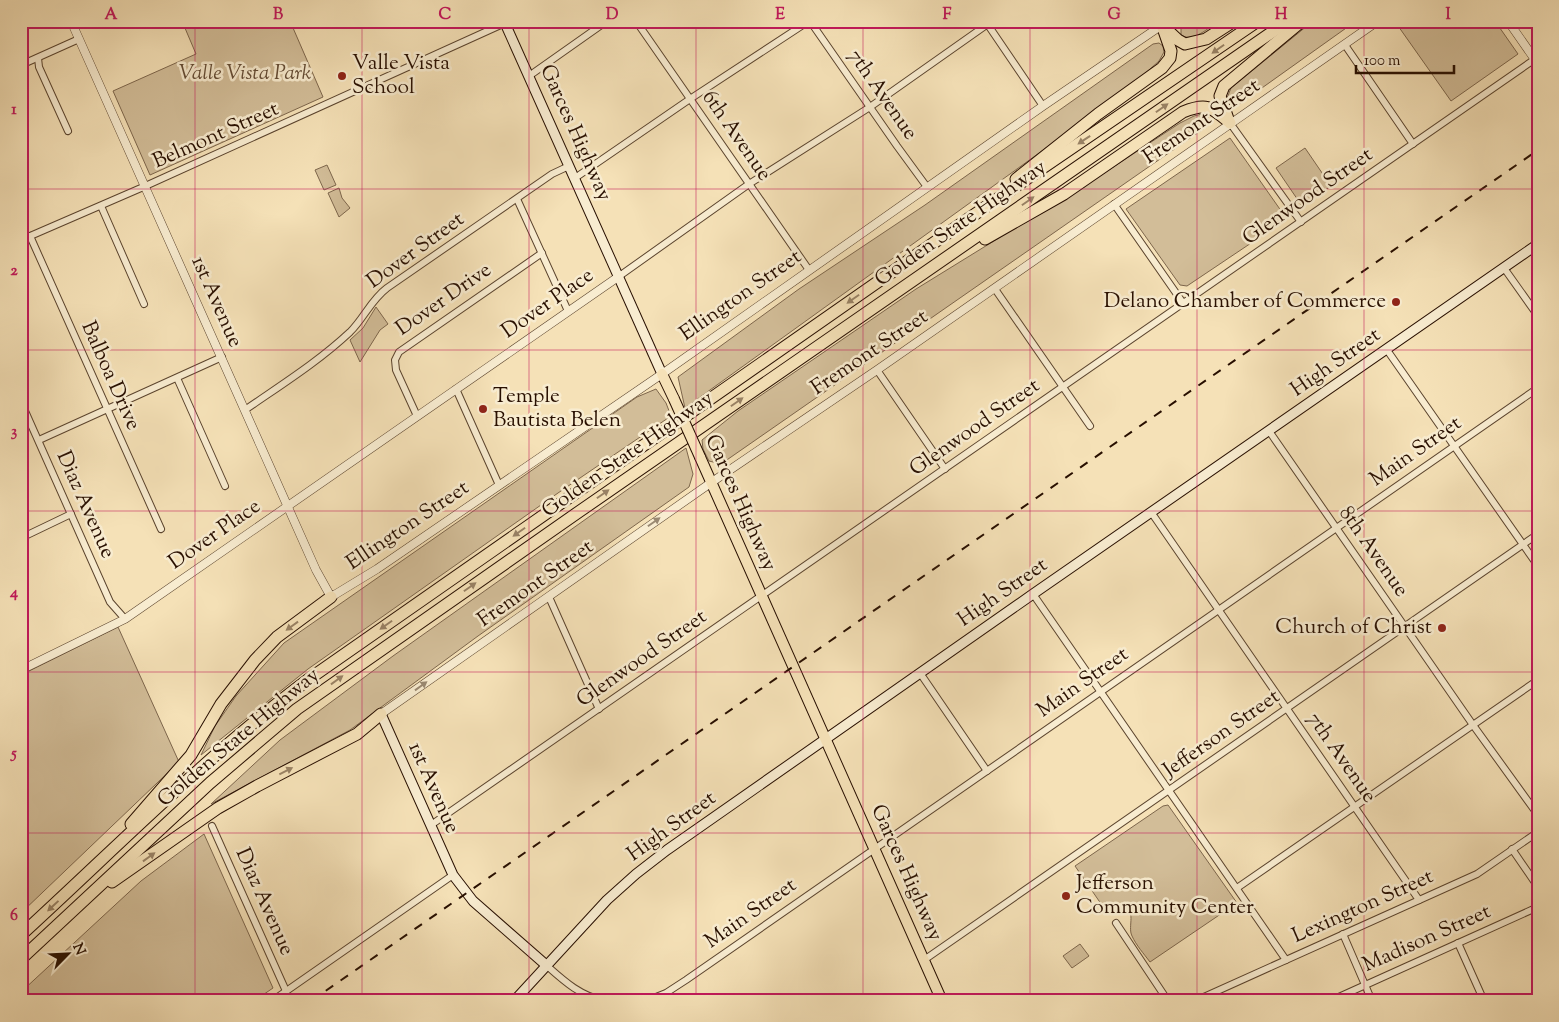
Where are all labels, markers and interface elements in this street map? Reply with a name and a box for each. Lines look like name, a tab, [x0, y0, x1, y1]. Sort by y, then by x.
text: A	[105, 4, 118, 27]
text: B	[273, 4, 283, 27]
text: C	[439, 4, 452, 27]
text: D	[606, 4, 619, 27]
text: E	[775, 4, 785, 27]
text: F	[943, 4, 952, 27]
text: G	[1107, 4, 1121, 27]
text: H	[1275, 4, 1288, 27]
text: I	[1445, 4, 1451, 27]
scale bar	[1356, 42, 1454, 74]
street label: 7th Avenue	[840, 44, 924, 146]
one-way arrow	[1211, 44, 1225, 54]
place label: Valle Vista School	[352, 49, 450, 103]
text: 100 m	[1364, 51, 1401, 72]
park label: Valle Vista Park	[179, 59, 312, 89]
street label: Garces Highway	[531, 60, 619, 207]
marker: Valle Vista School	[336, 70, 348, 82]
street label: Fremont Street	[1137, 72, 1267, 172]
street label: 6th Avenue	[694, 85, 778, 187]
street label: Belmont Street	[148, 95, 284, 177]
text: 1	[11, 99, 17, 122]
one-way arrow	[1155, 104, 1169, 113]
one-way arrow	[1077, 136, 1091, 145]
street label: Glenwood Street	[1237, 141, 1379, 253]
street label: Golden State Highway	[869, 153, 1053, 295]
one-way arrow	[1021, 196, 1035, 206]
street label: Dover Street	[361, 205, 471, 297]
street label: Ellington Street	[674, 243, 808, 349]
street label: 1st Avenue	[183, 251, 249, 353]
street label: Dover Drive	[390, 256, 498, 344]
text: 2	[10, 260, 18, 283]
street label: Dover Place	[496, 261, 600, 347]
place label: Delano Chamber of Commerce	[1104, 287, 1386, 317]
one-way arrow	[846, 294, 860, 304]
marker: Delano Chamber of Commerce	[1390, 296, 1402, 308]
street label: Fremont Street	[805, 303, 935, 403]
street label: Balboa Drive	[73, 317, 147, 435]
street label: High Street	[1285, 321, 1387, 405]
street label: Glenwood Street	[904, 372, 1046, 484]
place label: Temple Bautista Belen	[493, 382, 621, 436]
street label: Golden State Highway	[536, 384, 720, 526]
one-way arrow	[730, 397, 744, 407]
marker: Temple Bautista Belen	[477, 403, 489, 415]
street label: Main Street	[1364, 409, 1468, 495]
text: 3	[11, 421, 18, 444]
street label: Garces Highway	[696, 430, 784, 577]
street label: Diaz Avenue	[48, 446, 122, 564]
street label: Ellington Street	[341, 474, 475, 578]
one-way arrow	[597, 489, 610, 499]
street label: Dover Place	[163, 492, 267, 578]
street label: 8th Avenue	[1331, 501, 1415, 603]
one-way arrow	[647, 517, 661, 527]
one-way arrow	[512, 527, 526, 537]
street label: Fremont Street	[472, 533, 600, 635]
street label: High Street	[952, 551, 1054, 635]
text: 4	[9, 582, 18, 605]
one-way arrow	[463, 582, 477, 592]
street label: Glenwood Street	[571, 603, 713, 715]
place label: Church of Christ	[1275, 613, 1432, 643]
one-way arrow	[379, 620, 393, 630]
one-way arrow	[285, 621, 299, 631]
marker: Church of Christ	[1436, 622, 1448, 634]
street label: Main Street	[1031, 640, 1135, 726]
street label: Golden State Highway	[151, 661, 327, 815]
one-way arrow	[330, 675, 344, 685]
one-way arrow	[414, 681, 428, 691]
street label: Jefferson Street	[1157, 683, 1287, 786]
street label: 7th Avenue	[1299, 707, 1383, 809]
street label: 1st Avenue	[400, 737, 466, 839]
text: 5	[9, 743, 17, 766]
one-way arrow	[279, 767, 293, 775]
street label: High Street	[621, 784, 723, 870]
street label: Garces Highway	[862, 800, 950, 947]
street label: Diaz Avenue	[227, 843, 301, 961]
one-way arrow	[142, 852, 156, 862]
street label: Lexington Street	[1287, 862, 1439, 952]
place label: Jefferson Community Center	[1075, 869, 1254, 923]
street label: Main Street	[699, 871, 803, 957]
marker: Jefferson Community Center	[1060, 890, 1072, 902]
street label: Madison Street	[1358, 897, 1496, 981]
one-way arrow	[48, 900, 60, 912]
text: 6	[10, 905, 18, 928]
north arrow	[42, 930, 92, 980]
text: N	[67, 940, 89, 959]

